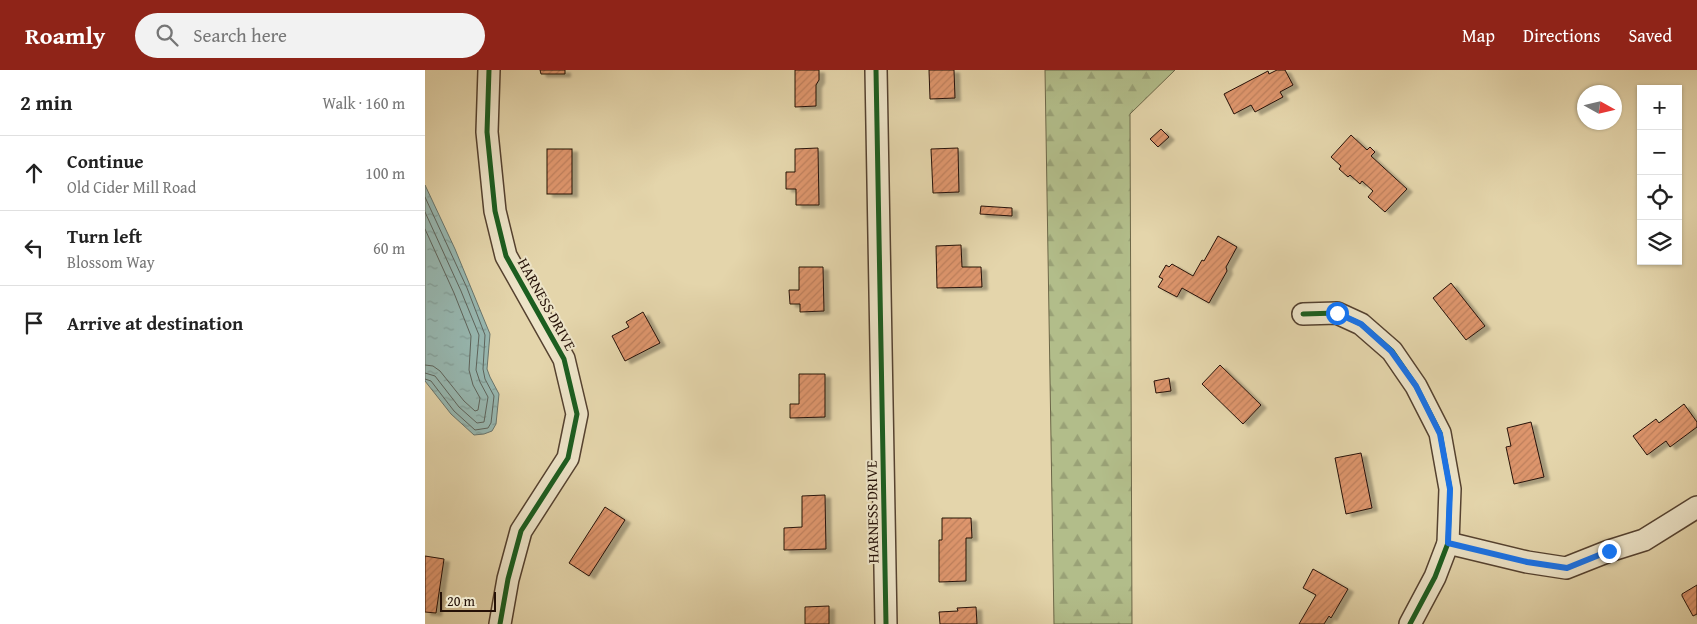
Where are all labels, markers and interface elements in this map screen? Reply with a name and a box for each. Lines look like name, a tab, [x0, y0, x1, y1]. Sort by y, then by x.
search box	[135, 13, 485, 58]
text: Roamly	[25, 18, 105, 53]
icon: search	[153, 21, 181, 49]
text: Search here	[193, 21, 287, 49]
text: Map	[1462, 22, 1495, 49]
text: Directions	[1523, 22, 1600, 49]
text: Saved	[1628, 22, 1672, 49]
north arrow	[1577, 85, 1622, 130]
map controls	[1637, 85, 1682, 265]
button: +	[1637, 85, 1682, 130]
text: 2 min	[20, 87, 72, 118]
text: Walk · 160 m	[322, 91, 405, 115]
button: −	[1637, 130, 1682, 175]
text: Continue	[67, 147, 144, 175]
icon: ahead	[20, 159, 48, 187]
text: 100 m	[365, 161, 405, 185]
text: Old Cider Mill Road	[67, 175, 196, 199]
button: locate	[1637, 175, 1682, 220]
button: layers	[1637, 220, 1682, 265]
text: Turn left	[67, 222, 142, 250]
icon: left	[20, 234, 48, 262]
text: 60 m	[373, 236, 405, 260]
text: Blossom Way	[67, 250, 155, 274]
street label: HARNESS DRIVE	[513, 254, 581, 354]
route start	[1326, 302, 1349, 325]
icon: arrive	[20, 309, 48, 337]
text: Arrive at destination	[67, 309, 243, 337]
street label: HARNESS DRIVE	[861, 460, 883, 564]
route end	[1598, 540, 1621, 563]
scale bar	[440, 589, 496, 612]
text: 20 m	[447, 591, 475, 611]

